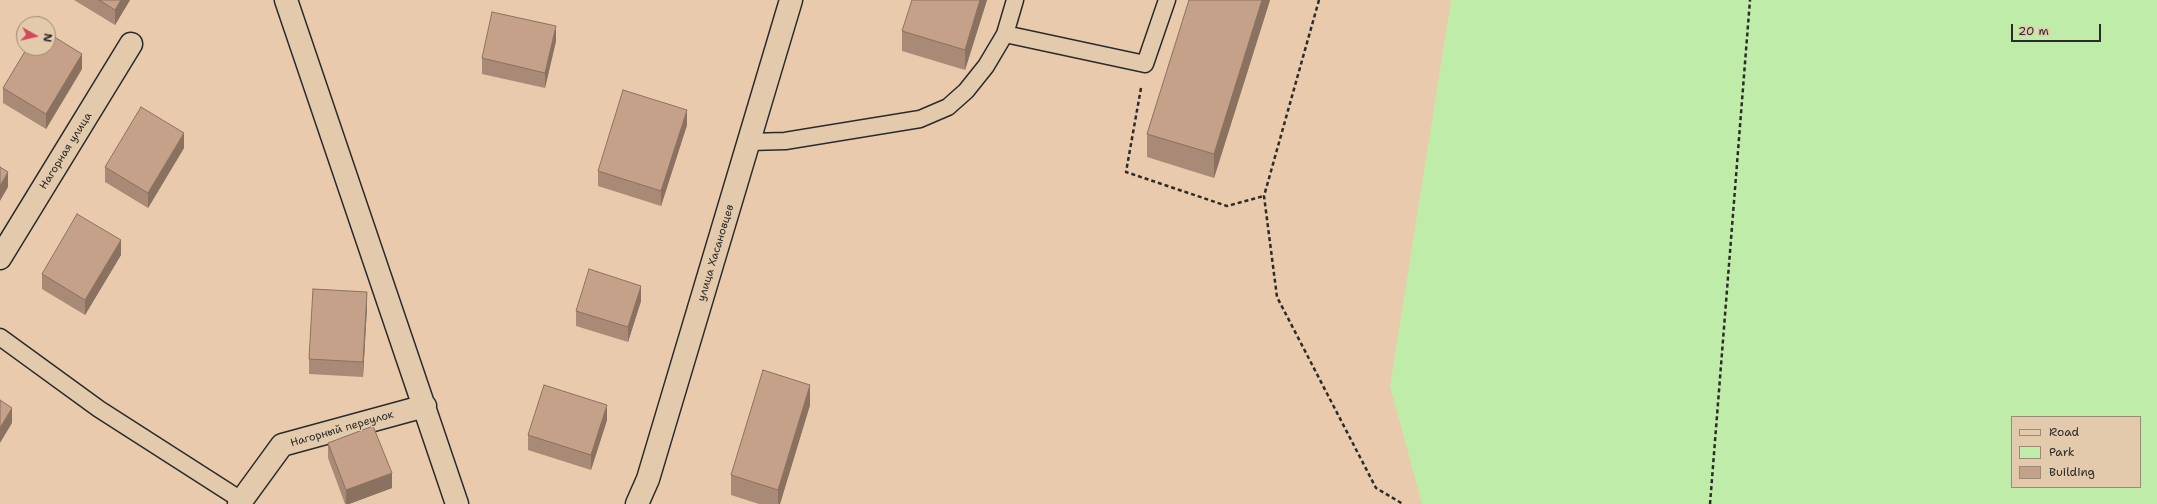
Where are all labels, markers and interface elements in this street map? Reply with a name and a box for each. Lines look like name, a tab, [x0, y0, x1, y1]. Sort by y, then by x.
north arrow	[16, 16, 56, 56]
scale bar	[2013, 16, 2103, 42]
text: 20 m	[2018, 23, 2049, 39]
text: N	[39, 32, 55, 43]
street label: Нагорная улица	[37, 110, 95, 192]
street label: улица Хасановцев	[695, 203, 737, 303]
street label: Нагорный переулок	[289, 408, 395, 450]
legend	[2011, 416, 2141, 488]
text: Road	[2049, 424, 2079, 440]
text: Park	[2049, 444, 2075, 460]
text: Building	[2049, 464, 2095, 480]

